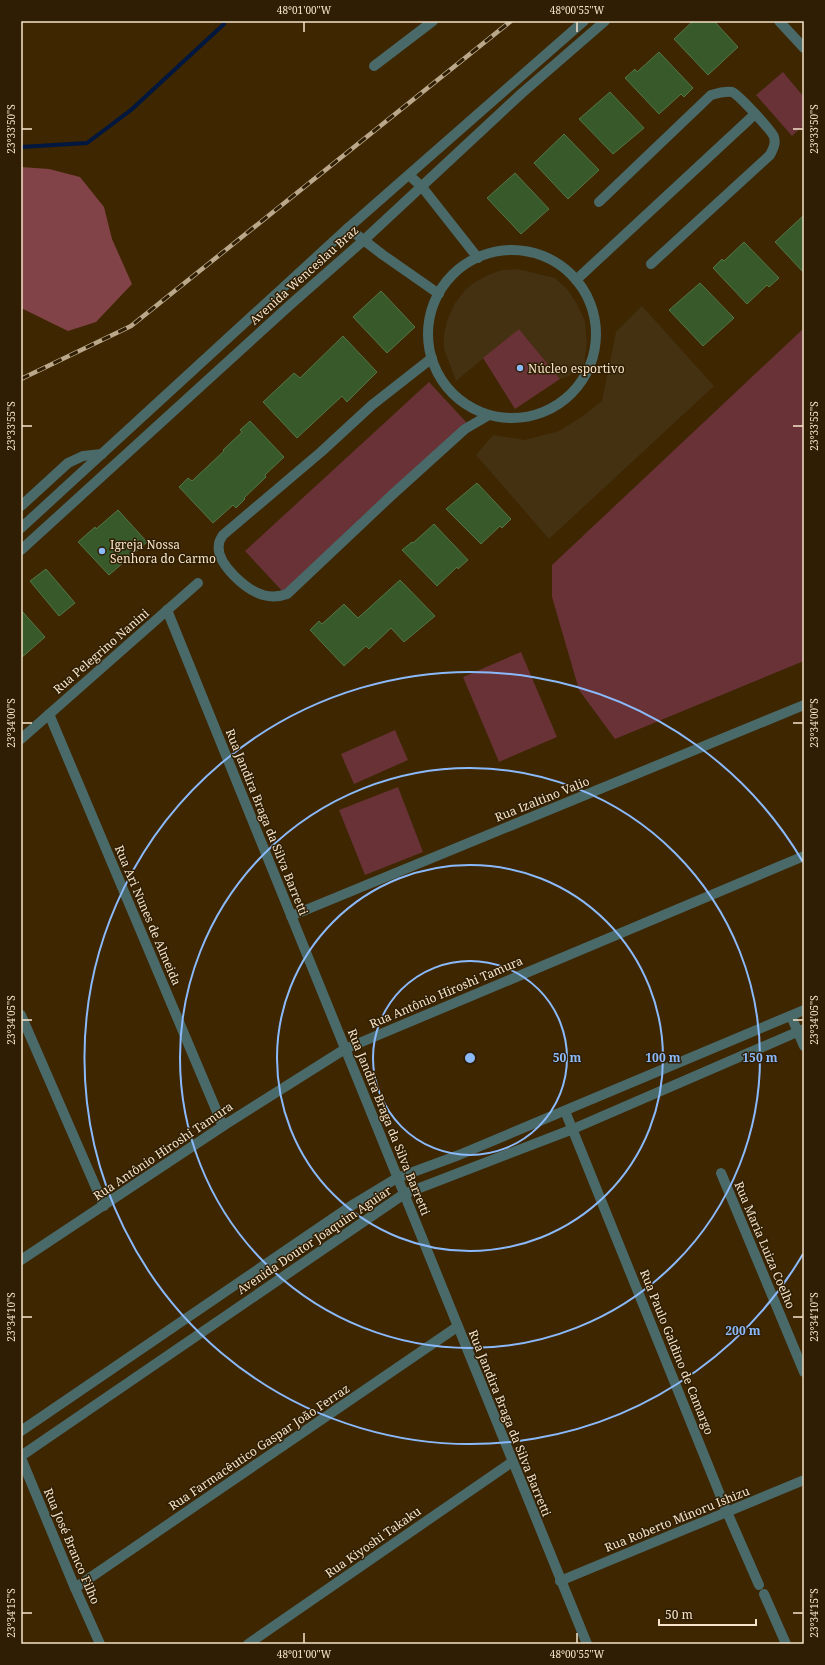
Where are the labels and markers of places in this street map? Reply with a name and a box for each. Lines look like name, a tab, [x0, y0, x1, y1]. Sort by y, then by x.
place label: Núcleo esportivo	[528, 360, 625, 377]
marker: Núcleo esportivo	[515, 363, 525, 373]
place label: Igreja Nossa Senhora do Carmo	[110, 536, 216, 567]
marker: Igreja Nossa Senhora do Carmo	[97, 546, 107, 556]
centre of rings	[463, 1051, 477, 1065]

